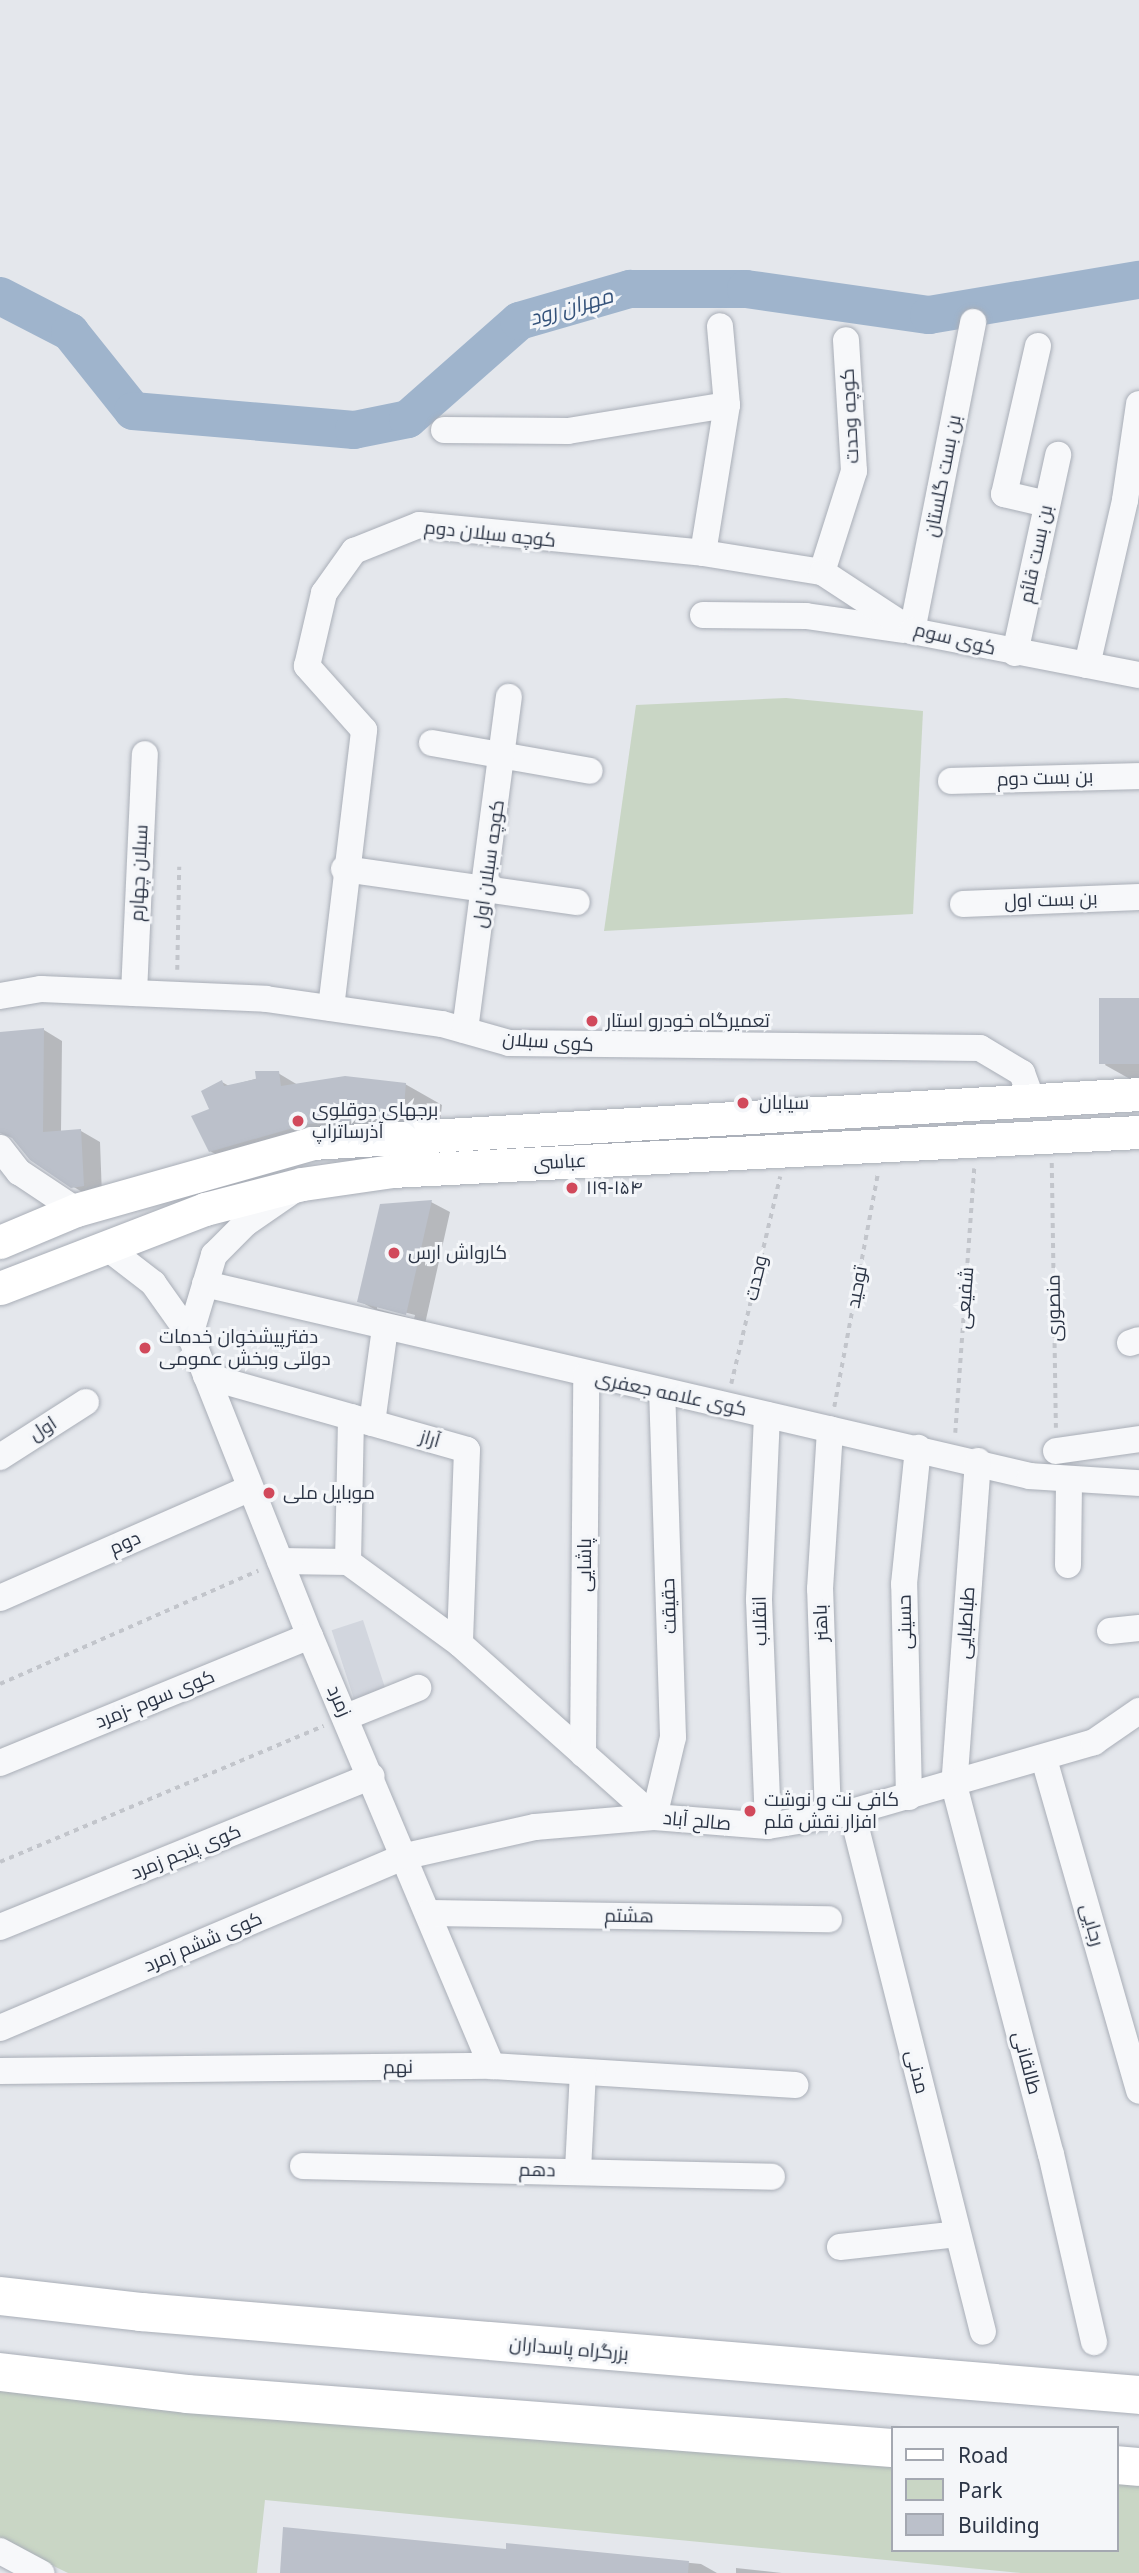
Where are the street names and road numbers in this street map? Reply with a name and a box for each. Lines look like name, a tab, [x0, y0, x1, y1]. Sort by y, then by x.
street label: کوچه وحدت	[836, 368, 864, 464]
street label: بن بست گلستان	[920, 413, 966, 539]
street label: بن بست قائم	[1014, 503, 1058, 605]
street label: کوچه سبلان دوم	[423, 516, 557, 552]
street label: کوی سوم	[912, 618, 998, 660]
street label: بن بست دوم	[996, 765, 1094, 791]
street label: کوچه سبلان اول	[469, 798, 509, 930]
street label: سبلان چهارم	[125, 824, 153, 922]
street label: بن بست اول	[1004, 887, 1098, 913]
street label: کوی سبلان	[502, 1027, 594, 1057]
street label: عباسى	[533, 1149, 587, 1175]
street label: وحدت	[740, 1253, 772, 1303]
street label: توحید	[842, 1264, 872, 1310]
street label: شفیعی	[951, 1266, 979, 1330]
street label: منصوری	[1042, 1274, 1066, 1342]
street label: کوی علامه جعفری	[593, 1367, 749, 1421]
street label: اول	[25, 1412, 61, 1446]
street label: آراز	[417, 1425, 443, 1453]
street label: دوم	[106, 1526, 144, 1560]
street label: پاشایی	[574, 1538, 596, 1592]
street label: حقیقت	[657, 1578, 681, 1634]
street label: طباطبایی	[952, 1586, 980, 1660]
street label: حسینی	[893, 1594, 917, 1650]
street label: انقلاب	[748, 1596, 772, 1646]
street label: باهنر	[809, 1604, 833, 1642]
street label: کوی سوم -زمرد	[92, 1665, 218, 1733]
street label: زمرد	[322, 1682, 356, 1720]
street label: صالح آباد	[662, 1807, 732, 1835]
street label: کوی پنجم زمرد	[128, 1820, 244, 1884]
street label: رجایی	[1075, 1901, 1109, 1949]
street label: هشتم	[604, 1904, 654, 1928]
street label: کوی ششم زمرد	[140, 1907, 266, 1977]
street label: طالقانی	[1008, 2029, 1046, 2097]
street label: مدنی	[901, 2048, 933, 2096]
street label: نهم	[383, 2055, 413, 2079]
street label: دهم	[518, 2158, 556, 2182]
street label: بزرگراه پاسداران	[508, 2332, 630, 2366]

